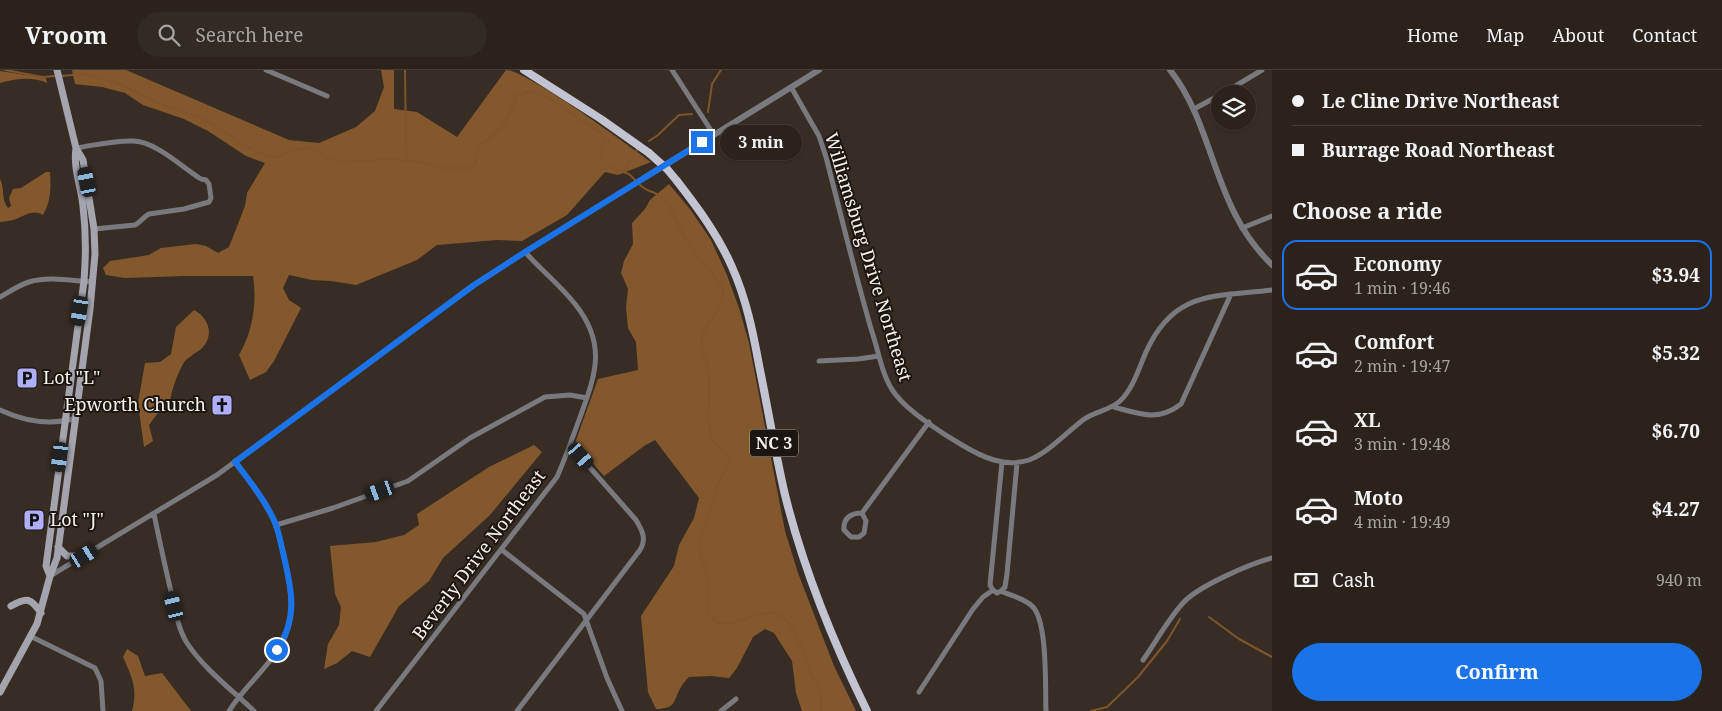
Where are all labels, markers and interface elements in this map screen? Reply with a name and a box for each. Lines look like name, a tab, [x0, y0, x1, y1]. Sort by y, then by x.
search box	[137, 12, 487, 57]
text: Vroom	[25, 18, 107, 51]
icon: search	[155, 21, 183, 49]
text: Search here	[195, 22, 303, 48]
text: Home	[1407, 23, 1458, 47]
text: Map	[1486, 23, 1524, 47]
text: About	[1552, 23, 1604, 47]
text: Contact	[1632, 23, 1697, 47]
map controls	[1211, 85, 1256, 130]
button: layers	[1211, 85, 1256, 130]
text: Le Cline Drive Northeast	[1322, 88, 1559, 114]
callout: 3 min	[720, 124, 802, 160]
street label: Williamsburg Drive Northeast	[820, 129, 918, 384]
route end	[691, 131, 713, 153]
text: 3 min	[738, 131, 784, 153]
text: Burrage Road Northeast	[1322, 137, 1555, 163]
car	[76, 166, 97, 198]
text: Choose a ride	[1292, 195, 1442, 225]
text: Economy	[1354, 251, 1442, 277]
icon: car	[1294, 253, 1339, 298]
text: $3.94	[1651, 262, 1700, 288]
text: 1 min · 19:46	[1354, 277, 1450, 299]
car	[70, 295, 89, 327]
text: Comfort	[1354, 329, 1434, 355]
icon: car	[1294, 331, 1339, 376]
text: $5.32	[1651, 340, 1700, 366]
text: 2 min · 19:47	[1354, 355, 1450, 377]
place label: Lot "L"	[43, 365, 100, 389]
parking icon: Lot "L"	[15, 366, 39, 390]
place label: Epworth Church	[64, 392, 206, 416]
church icon: Epworth Church	[210, 393, 234, 417]
text: XL	[1354, 407, 1380, 433]
icon: car	[1294, 409, 1339, 454]
text: $6.70	[1651, 418, 1700, 444]
road number: NC 3	[750, 429, 798, 456]
text: 3 min · 19:48	[1354, 433, 1450, 455]
car	[565, 440, 596, 472]
car	[50, 441, 69, 473]
street label: Beverly Drive Northeast	[406, 465, 550, 644]
car	[363, 479, 396, 503]
text: Moto	[1354, 485, 1403, 511]
icon: car	[1294, 487, 1339, 532]
text: $4.27	[1651, 496, 1700, 522]
place label: Lot "J"	[50, 507, 104, 531]
parking icon: Lot "J"	[22, 508, 46, 532]
text: 4 min · 19:49	[1354, 511, 1450, 533]
car	[67, 542, 100, 570]
icon: cash	[1292, 566, 1320, 594]
text: Cash	[1332, 567, 1375, 593]
text: 940 m	[1656, 569, 1702, 591]
car	[163, 590, 184, 622]
route start	[266, 639, 288, 661]
button: Confirm	[1292, 643, 1702, 701]

